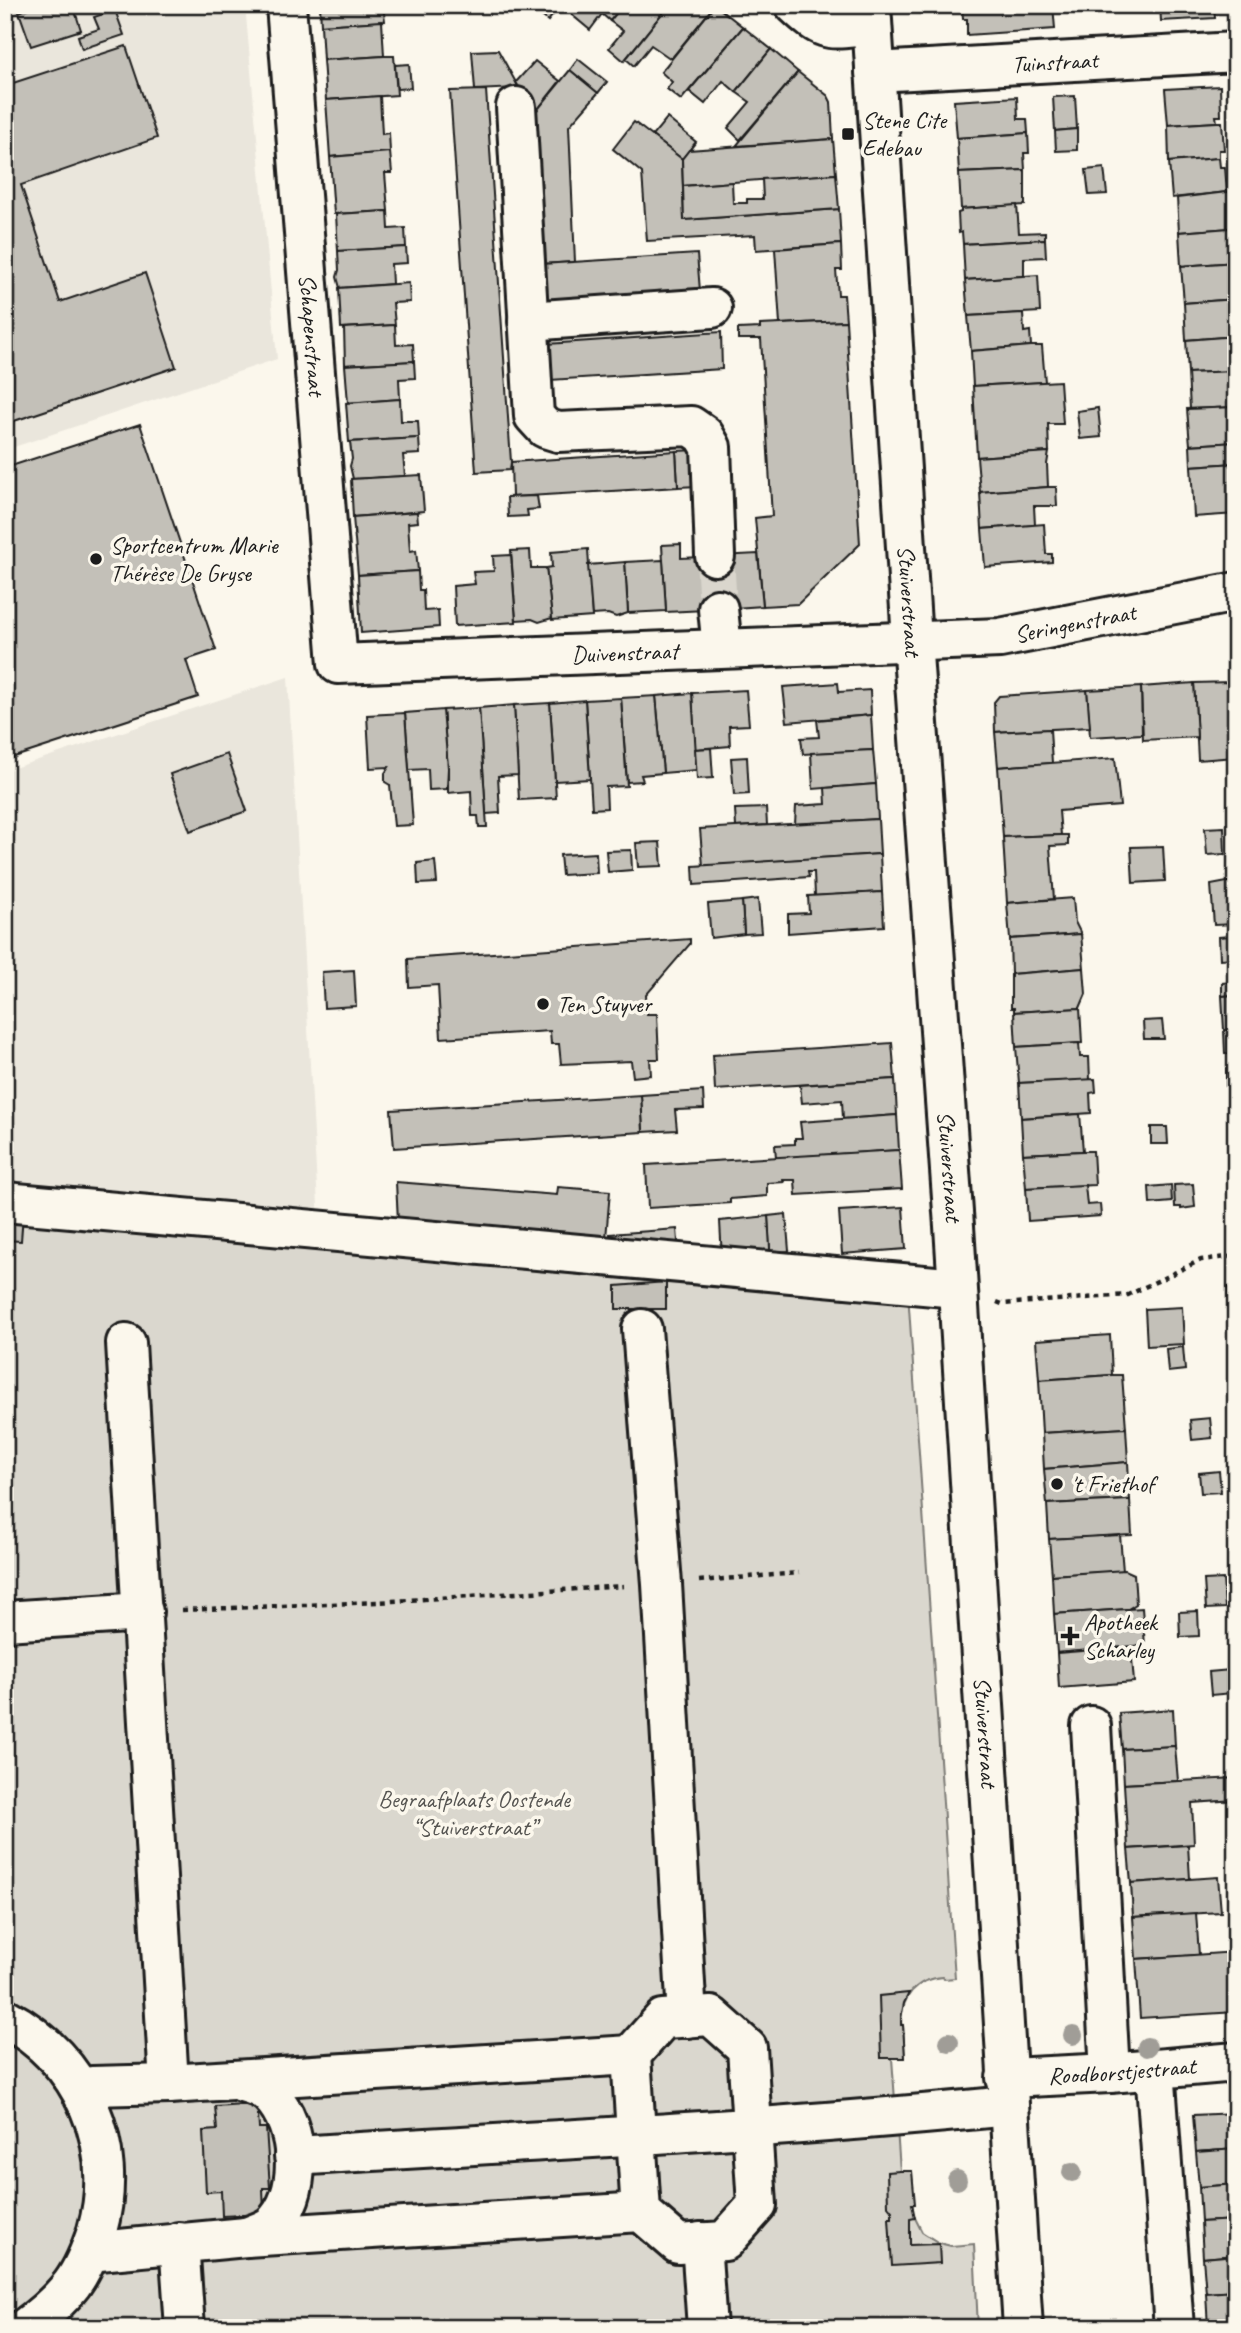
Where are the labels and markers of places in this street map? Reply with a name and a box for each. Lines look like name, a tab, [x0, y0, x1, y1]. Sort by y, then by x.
place label: Stene Cite Edebau	[862, 105, 948, 163]
marker: Stene Cite Edebau	[840, 126, 856, 142]
place label: Sportcentrum Marie Thérèse De Gryse	[110, 530, 280, 588]
marker: Sportcentrum Marie Thérèse De Gryse	[88, 551, 104, 567]
place label: Ten Stuyver	[557, 989, 654, 1019]
marker: Ten Stuyver	[535, 996, 551, 1012]
place label: 't Friethof	[1071, 1469, 1159, 1499]
marker: 't Friethof	[1049, 1476, 1065, 1492]
place label: Apotheek Scharley	[1084, 1607, 1159, 1665]
marker: Apotheek Scharley	[1062, 1628, 1078, 1644]

